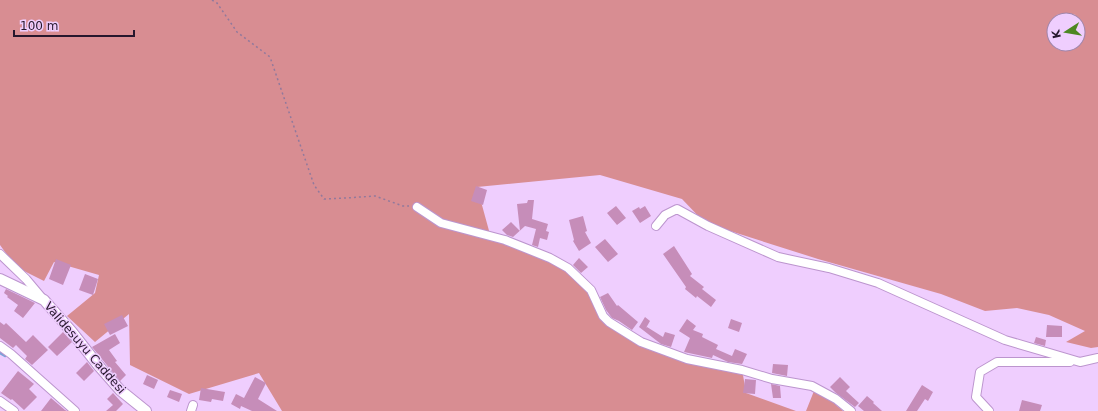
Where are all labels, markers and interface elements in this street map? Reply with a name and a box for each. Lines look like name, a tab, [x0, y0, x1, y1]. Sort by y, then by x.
scale bar	[14, 12, 134, 38]
north arrow	[1046, 12, 1086, 52]
text: 100 m	[20, 19, 58, 33]
text: K	[1049, 28, 1064, 39]
street label: Validesuyu Caddesi	[41, 299, 129, 397]

